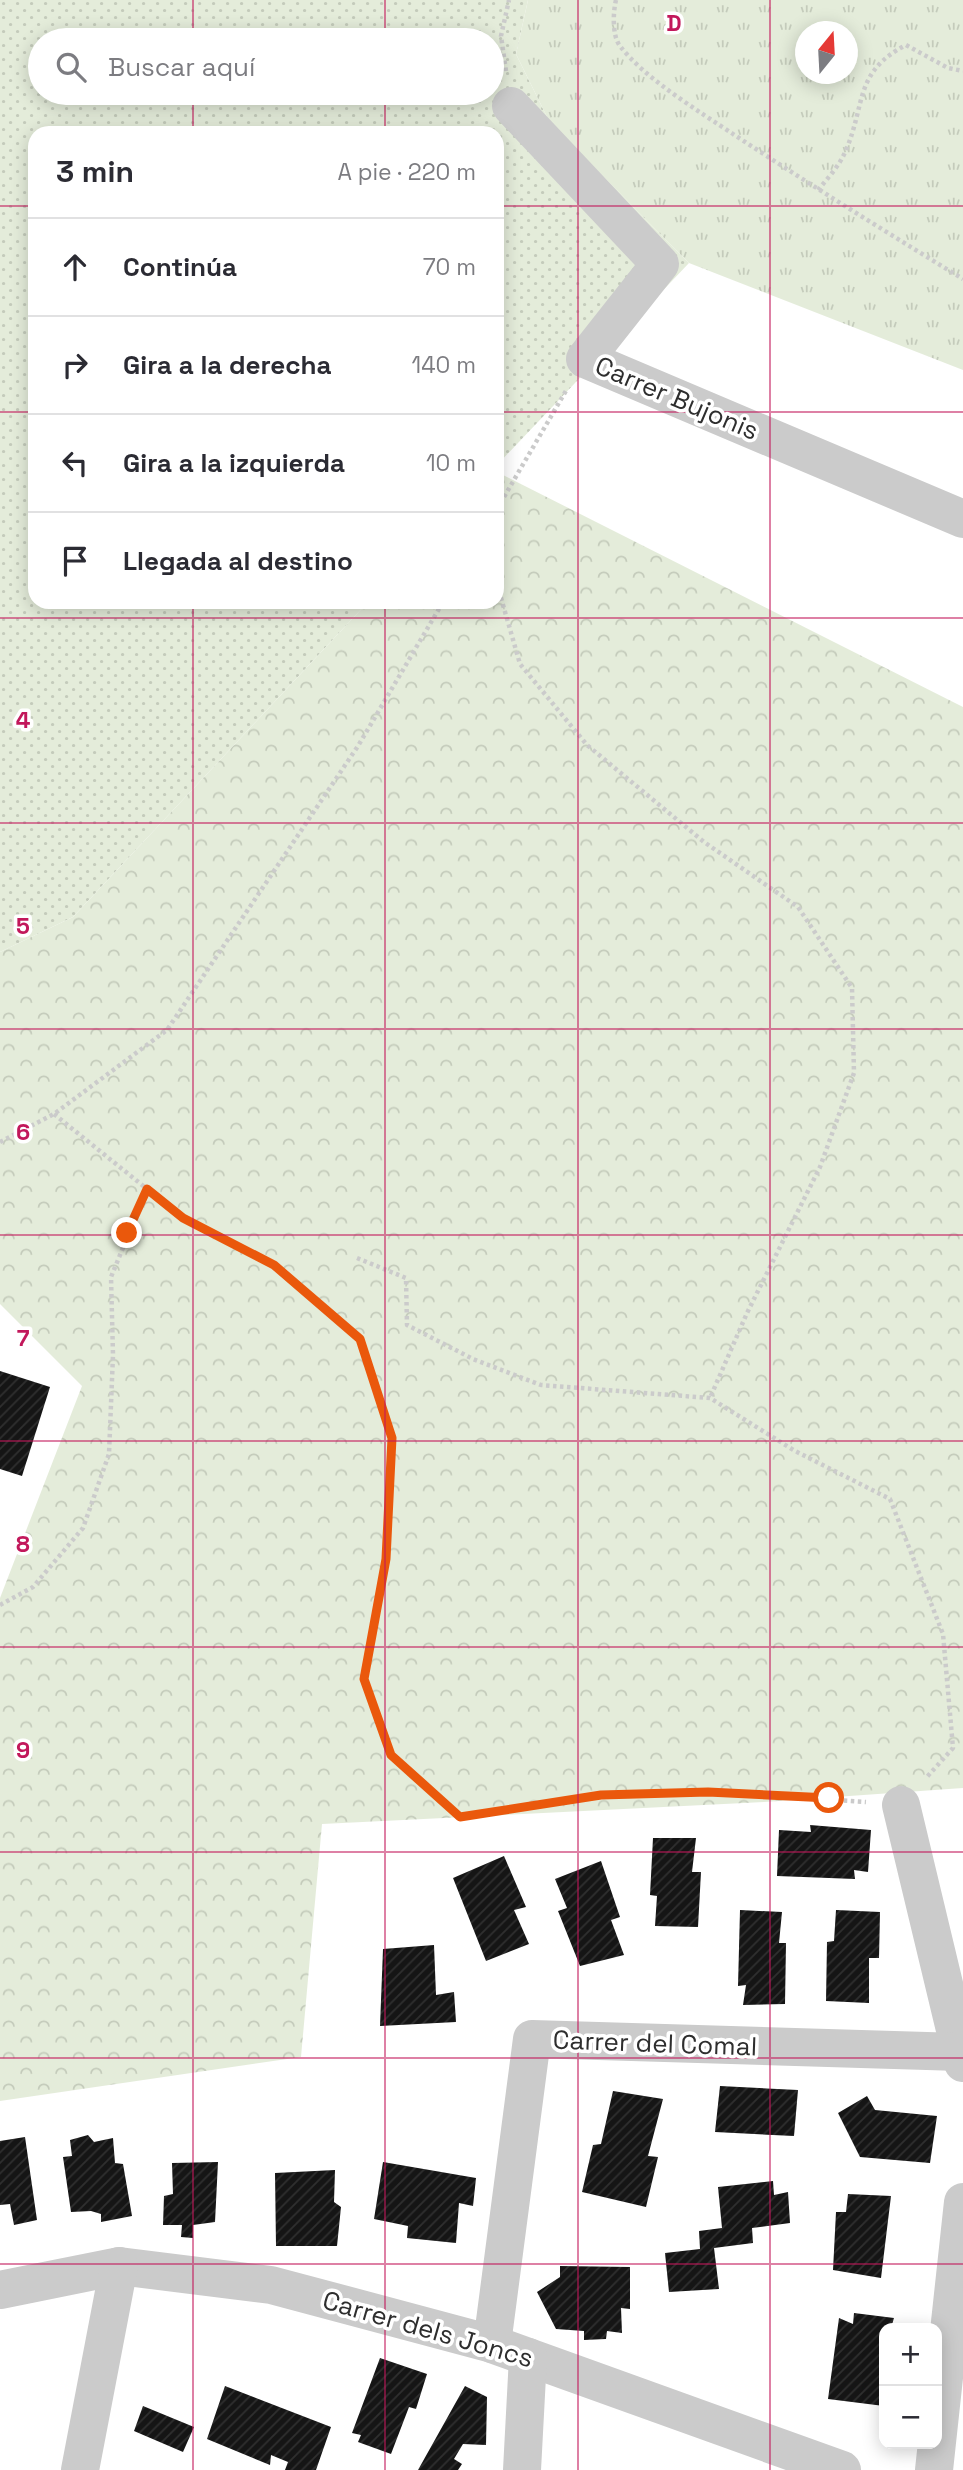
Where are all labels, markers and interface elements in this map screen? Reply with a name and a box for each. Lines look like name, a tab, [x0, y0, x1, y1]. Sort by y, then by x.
text: D	[666, 8, 682, 38]
north arrow	[795, 21, 858, 84]
search box	[28, 28, 504, 105]
icon: search	[52, 48, 90, 86]
text: Buscar aquí	[108, 50, 255, 84]
text: 3 min	[56, 152, 134, 191]
text: A pie · 220 m	[338, 157, 476, 187]
icon: ahead	[56, 248, 94, 286]
text: Continúa	[123, 250, 237, 284]
text: 70 m	[423, 252, 476, 282]
icon: right	[56, 346, 94, 384]
text: Gira a la derecha	[123, 348, 332, 382]
street label: Carrer Bujonis	[590, 348, 764, 448]
text: 140 m	[412, 350, 476, 380]
icon: left	[56, 444, 94, 482]
text: Gira a la izquierda	[123, 446, 345, 480]
text: 10 m	[426, 448, 476, 478]
icon: arrive	[56, 542, 94, 580]
text: Llegada al destino	[123, 544, 353, 578]
text: 4	[16, 705, 31, 735]
text: 5	[16, 911, 30, 941]
text: 6	[16, 1117, 30, 1147]
route end	[111, 1217, 142, 1248]
text: 7	[17, 1323, 30, 1353]
text: 8	[16, 1529, 30, 1559]
text: 9	[16, 1735, 30, 1765]
route start	[813, 1782, 844, 1813]
street label: Carrer del Comal	[552, 2022, 758, 2064]
street label: Carrer dels Joncs	[319, 2283, 537, 2375]
map controls	[879, 2323, 942, 2449]
button: +	[879, 2323, 942, 2386]
button: −	[879, 2386, 942, 2449]

